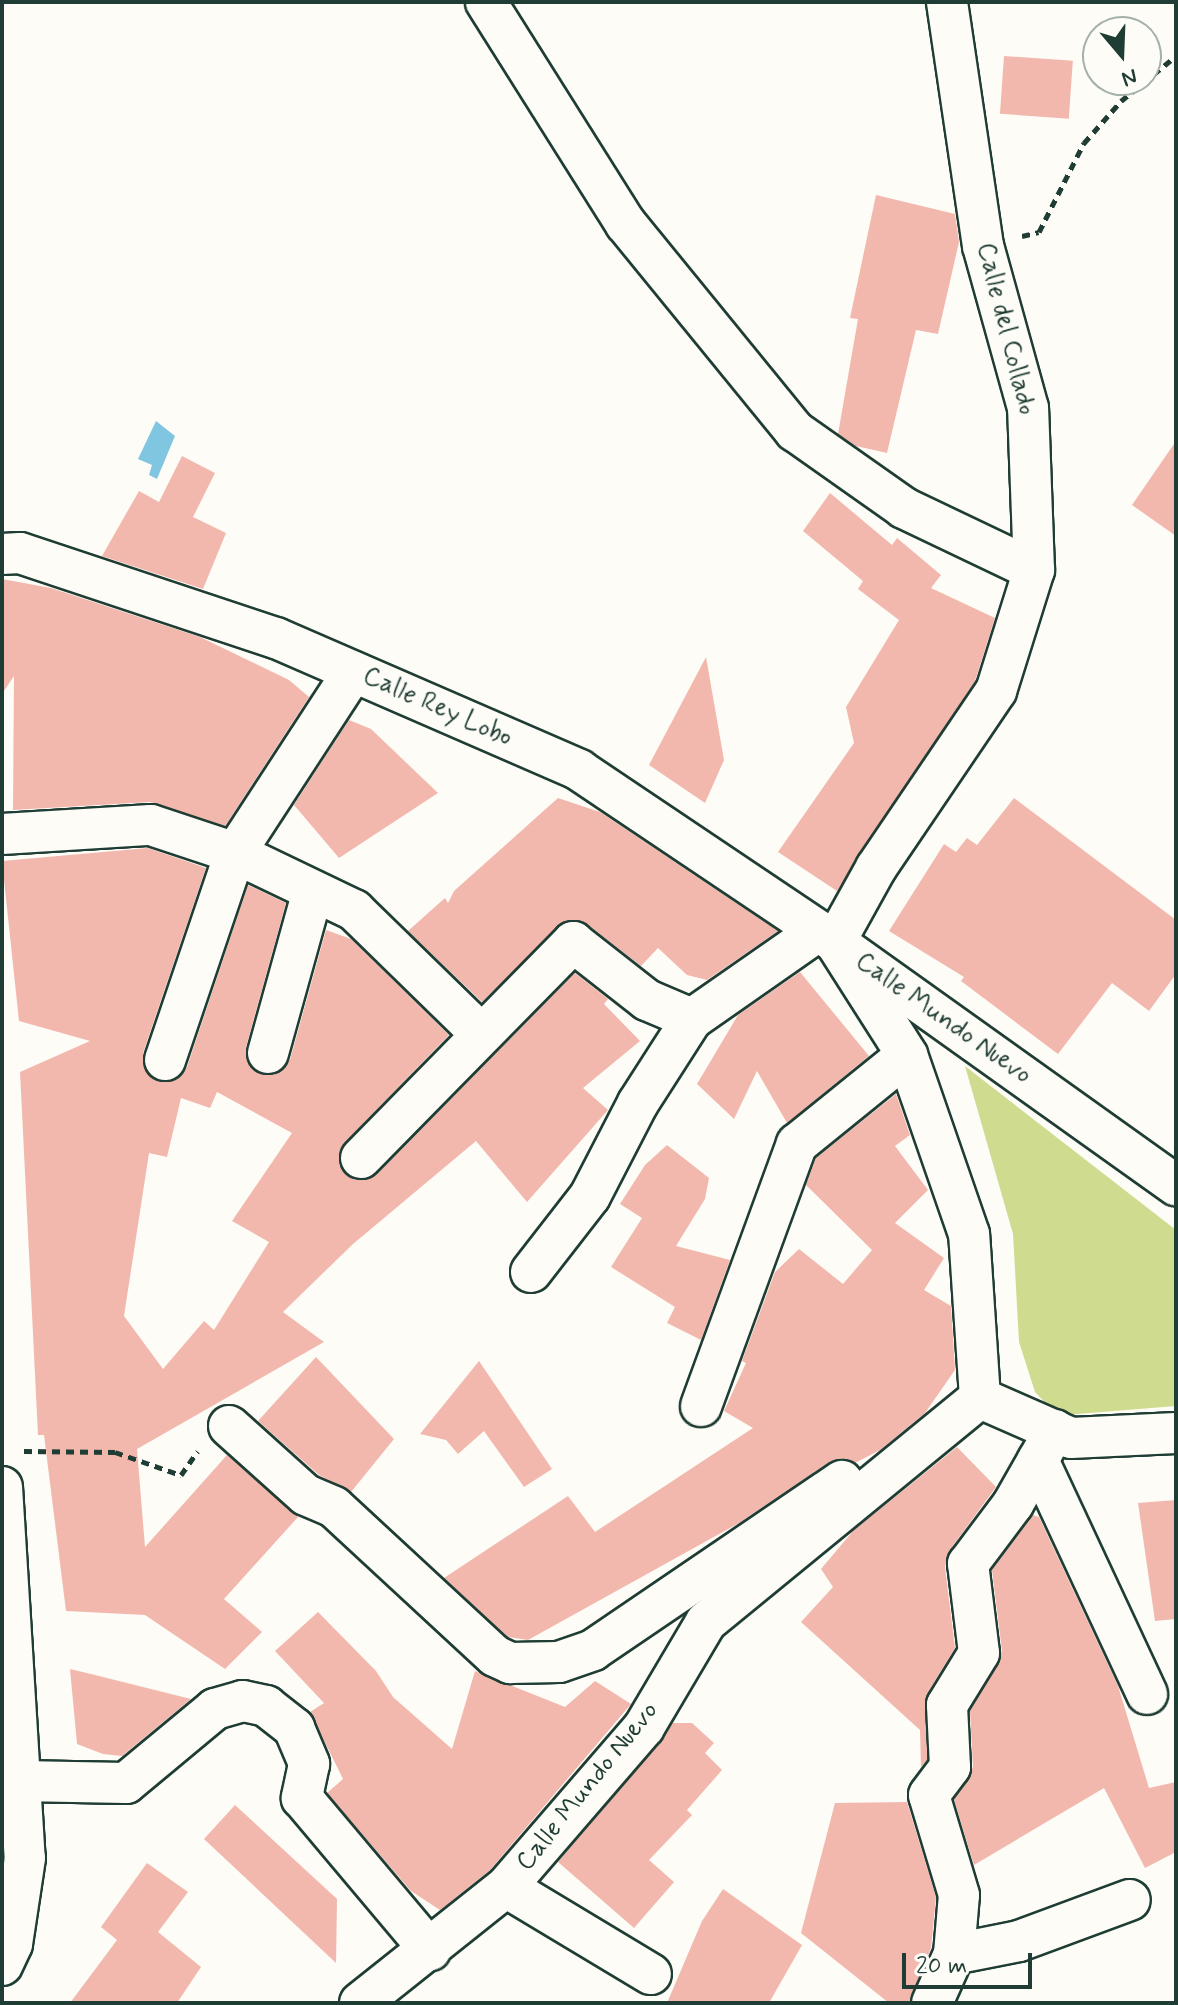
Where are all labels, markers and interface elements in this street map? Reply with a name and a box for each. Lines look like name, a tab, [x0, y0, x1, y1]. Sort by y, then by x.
north arrow	[1082, 16, 1162, 96]
text: N	[1118, 61, 1141, 92]
street label: Calle del Collado	[968, 239, 1042, 419]
street label: Calle Rey Lobo	[356, 660, 518, 756]
street label: Calle Mundo Nuevo	[849, 947, 1037, 1091]
street label: Calle Mundo Nuevo	[511, 1697, 665, 1877]
scale bar	[906, 1937, 1036, 1987]
text: 20 m	[916, 1951, 967, 1982]

